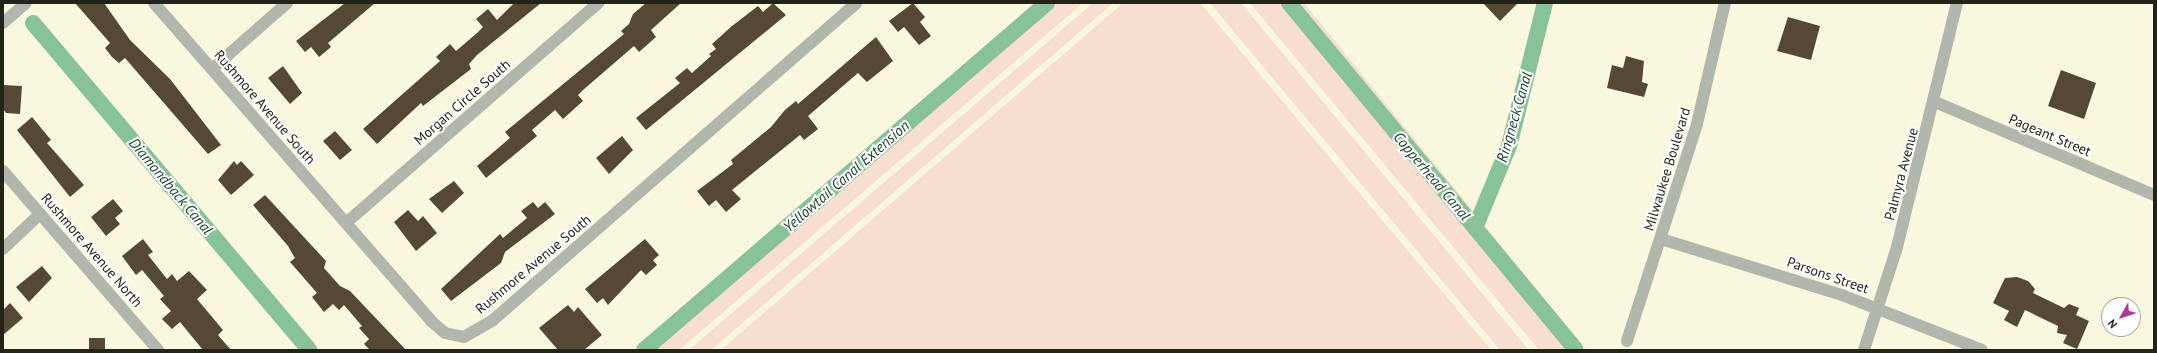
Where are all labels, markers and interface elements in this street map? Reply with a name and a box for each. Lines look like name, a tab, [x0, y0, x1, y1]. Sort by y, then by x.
street label: Rushmore Avenue South	[211, 46, 319, 168]
street label: Morgan Circle South	[411, 56, 513, 148]
water label: Ringneck Canal	[1492, 70, 1536, 164]
street label: Milwaukee Boulevard	[1640, 105, 1694, 233]
street label: Pageant Street	[2006, 110, 2094, 160]
water label: Yellowtail Canal Extension	[779, 116, 913, 236]
street label: Palmyra Avenue	[1881, 126, 1921, 222]
water label: Copperhead Canal	[1390, 128, 1474, 224]
water label: Diamondback Canal	[125, 134, 217, 238]
street label: Rushmore Avenue North	[38, 189, 146, 311]
street label: Rushmore Avenue South	[472, 211, 594, 317]
street label: Parsons Street	[1785, 253, 1871, 297]
north arrow	[2101, 297, 2141, 337]
text: N	[2105, 317, 2120, 331]

